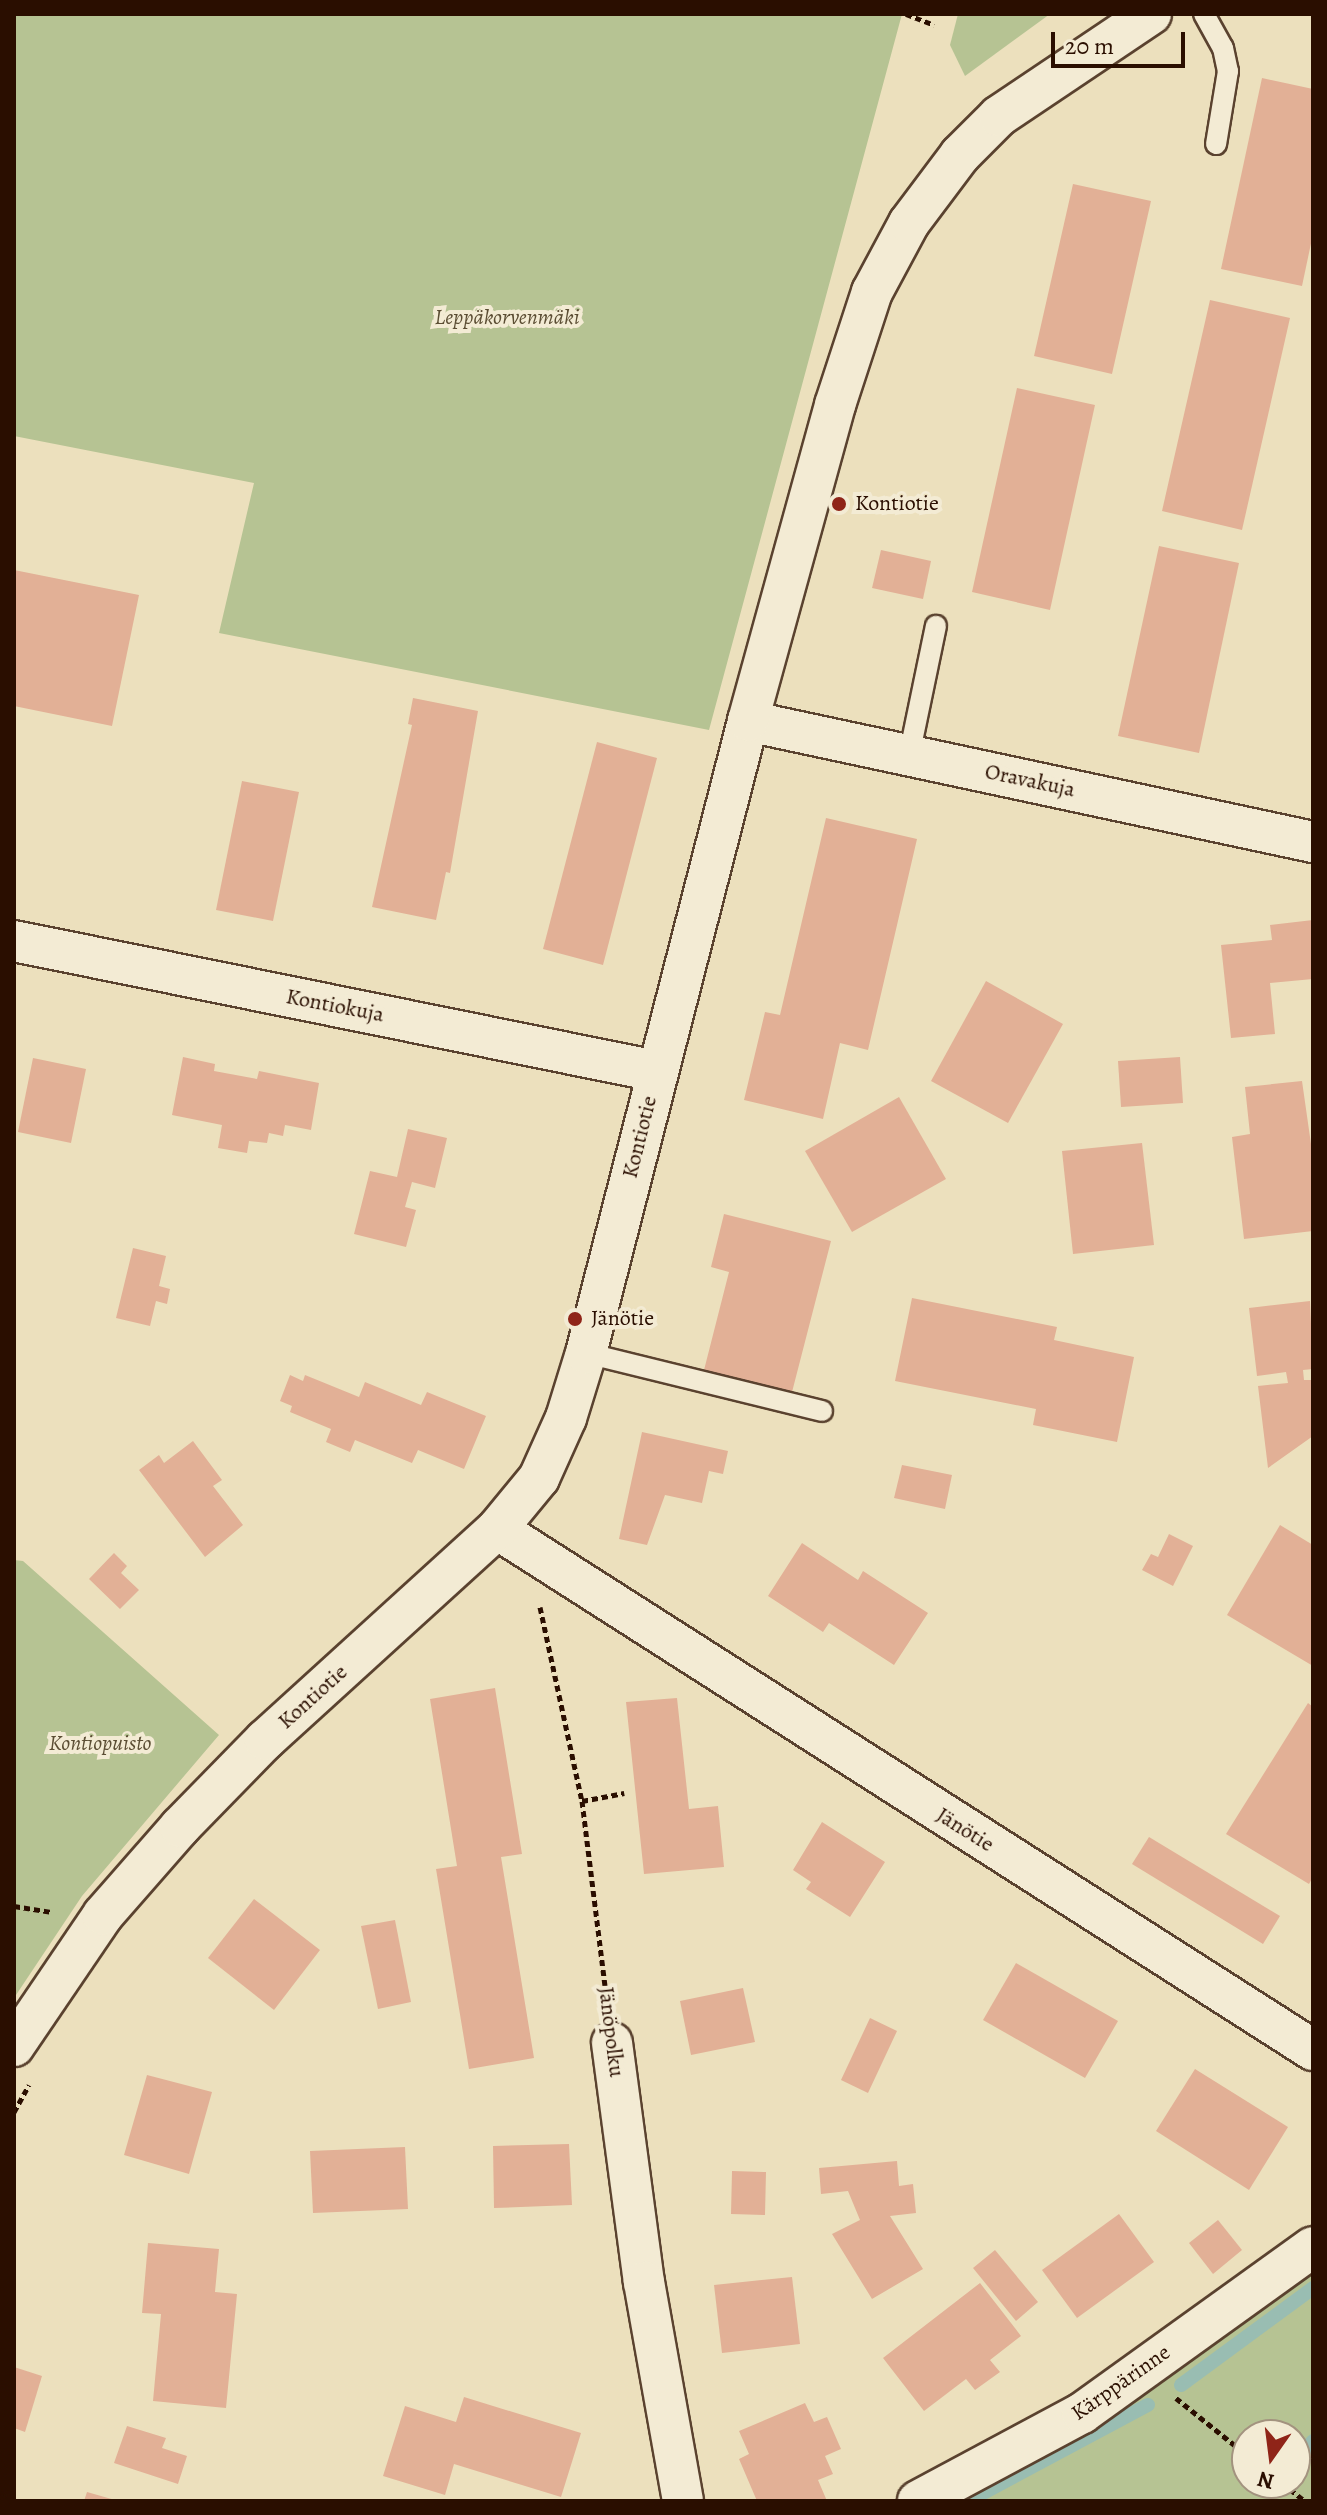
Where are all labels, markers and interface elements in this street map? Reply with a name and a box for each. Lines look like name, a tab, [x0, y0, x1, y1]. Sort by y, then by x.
scale bar	[1055, 16, 1189, 66]
text: 20 m	[1065, 30, 1114, 62]
park label: Leppäkorvenmäki	[434, 305, 580, 331]
place label: Kontiotie	[855, 491, 939, 517]
marker: Kontiotie	[830, 495, 848, 513]
street label: Oravakuja	[982, 759, 1078, 803]
street label: Kontiokuja	[284, 984, 386, 1028]
street label: Kontiotie	[617, 1093, 663, 1181]
place label: Jänötie	[591, 1306, 654, 1332]
marker: Jänötie	[566, 1310, 584, 1328]
street label: Kontiotie	[273, 1659, 353, 1735]
park label: Kontiopuisto	[49, 1731, 151, 1757]
street label: Jänötie	[931, 1802, 999, 1858]
street label: Jänöpolku	[592, 1985, 630, 2079]
street label: Kärppärinne	[1067, 2339, 1175, 2427]
north arrow	[1231, 2419, 1311, 2499]
text: N	[1254, 2464, 1277, 2497]

